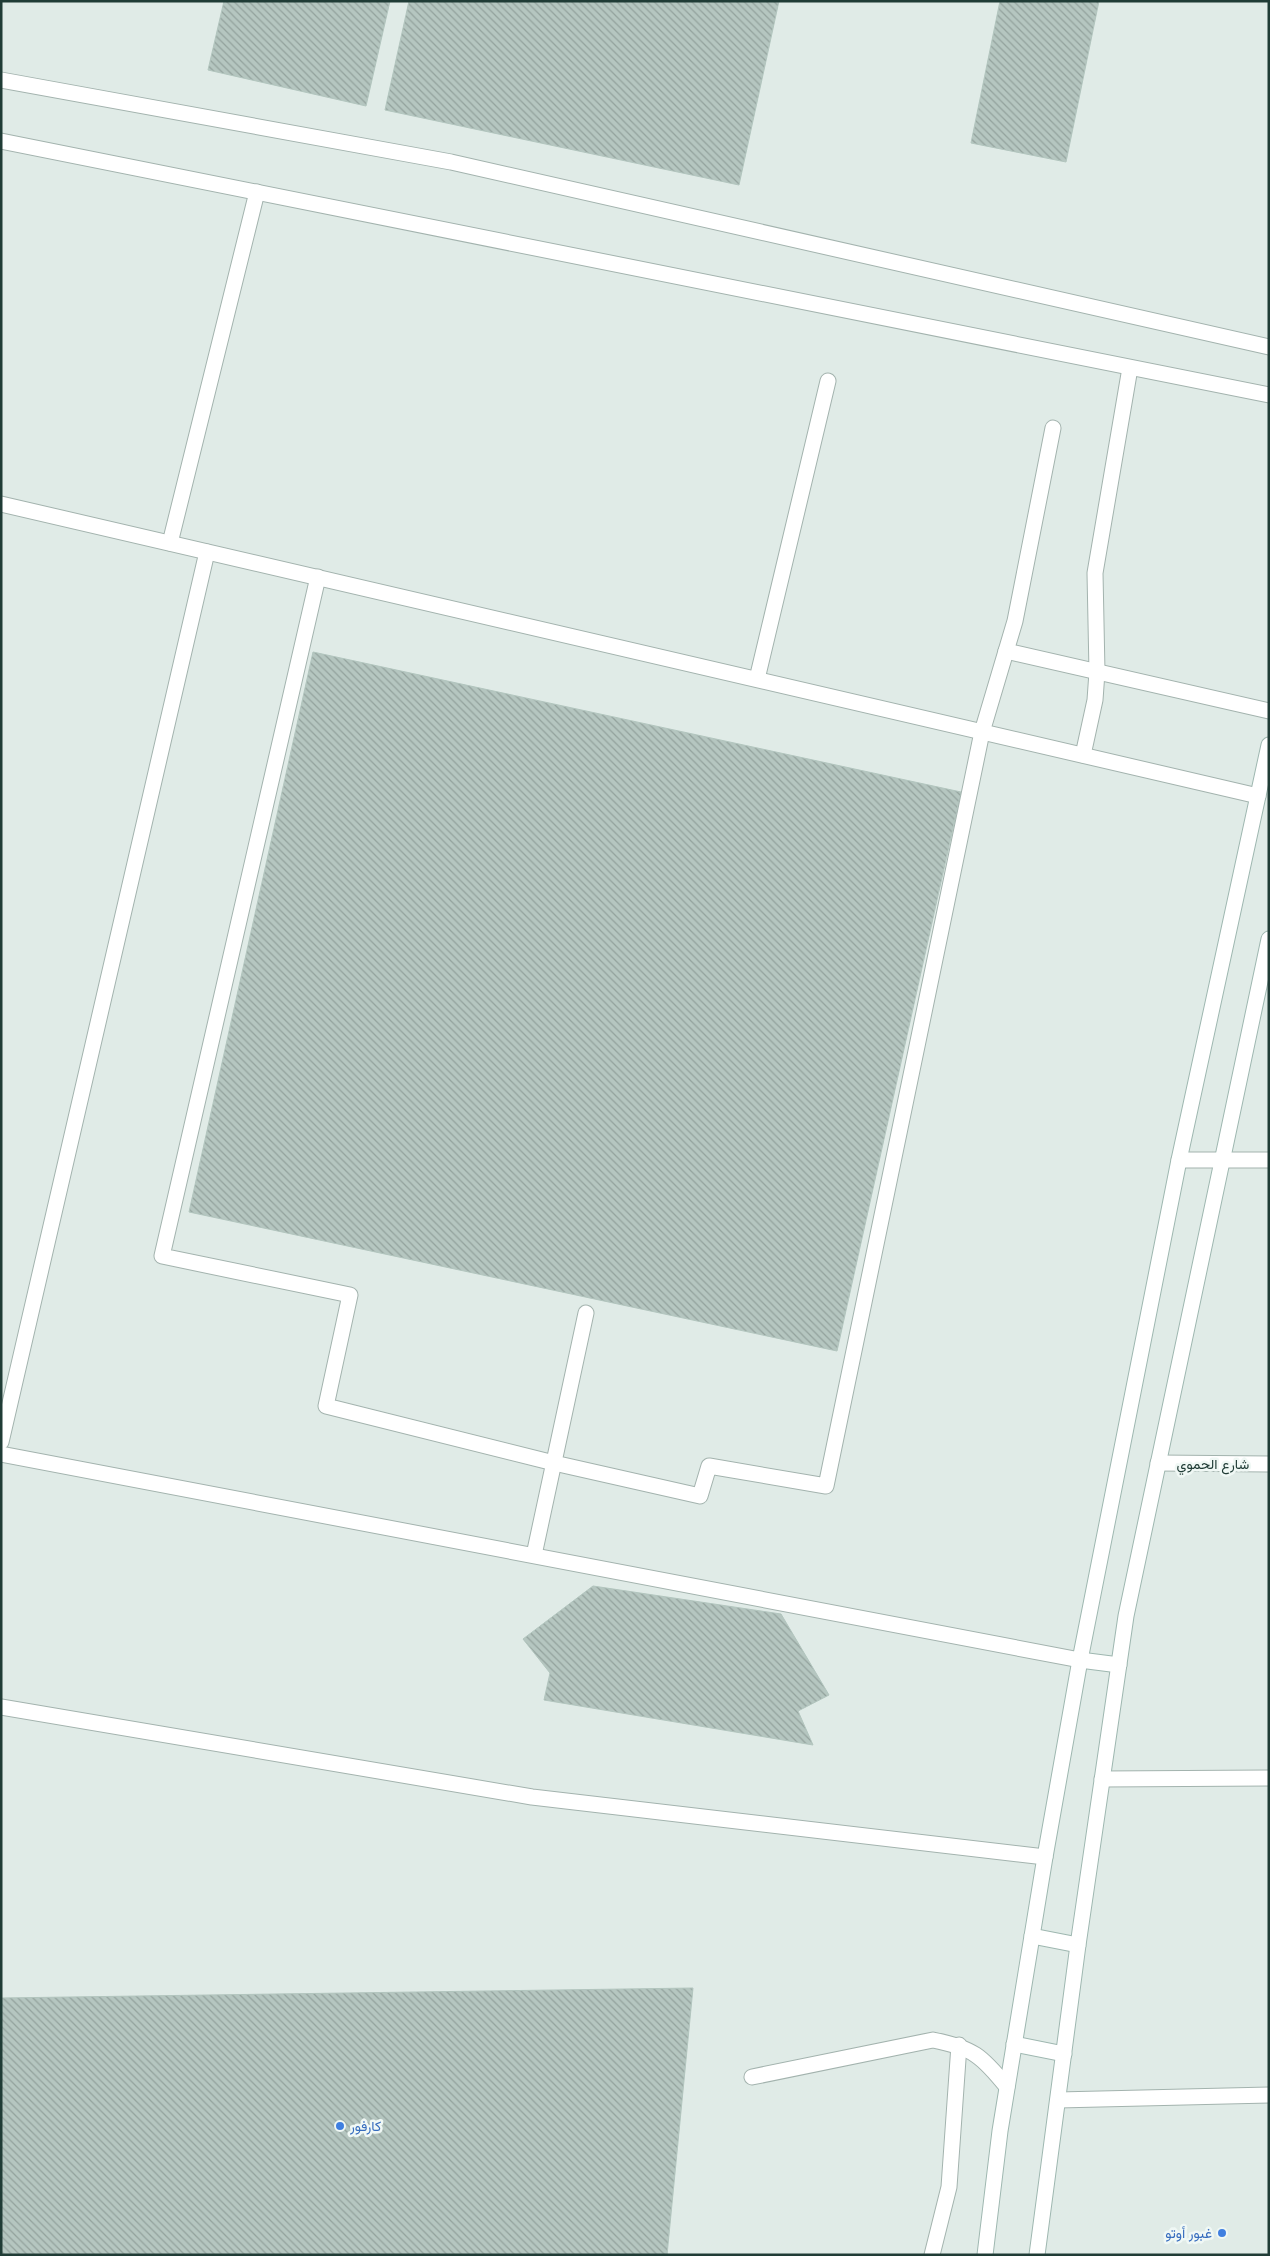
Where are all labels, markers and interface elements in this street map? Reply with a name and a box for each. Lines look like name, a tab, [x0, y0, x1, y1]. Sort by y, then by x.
street label: شارع الحموي	[1177, 1455, 1249, 1476]
place label: كارفور	[349, 2117, 381, 2135]
marker: كارفور	[334, 2120, 346, 2132]
place label: غبور أوتو	[1165, 2224, 1212, 2242]
marker: غبور أوتو	[1216, 2227, 1228, 2239]

